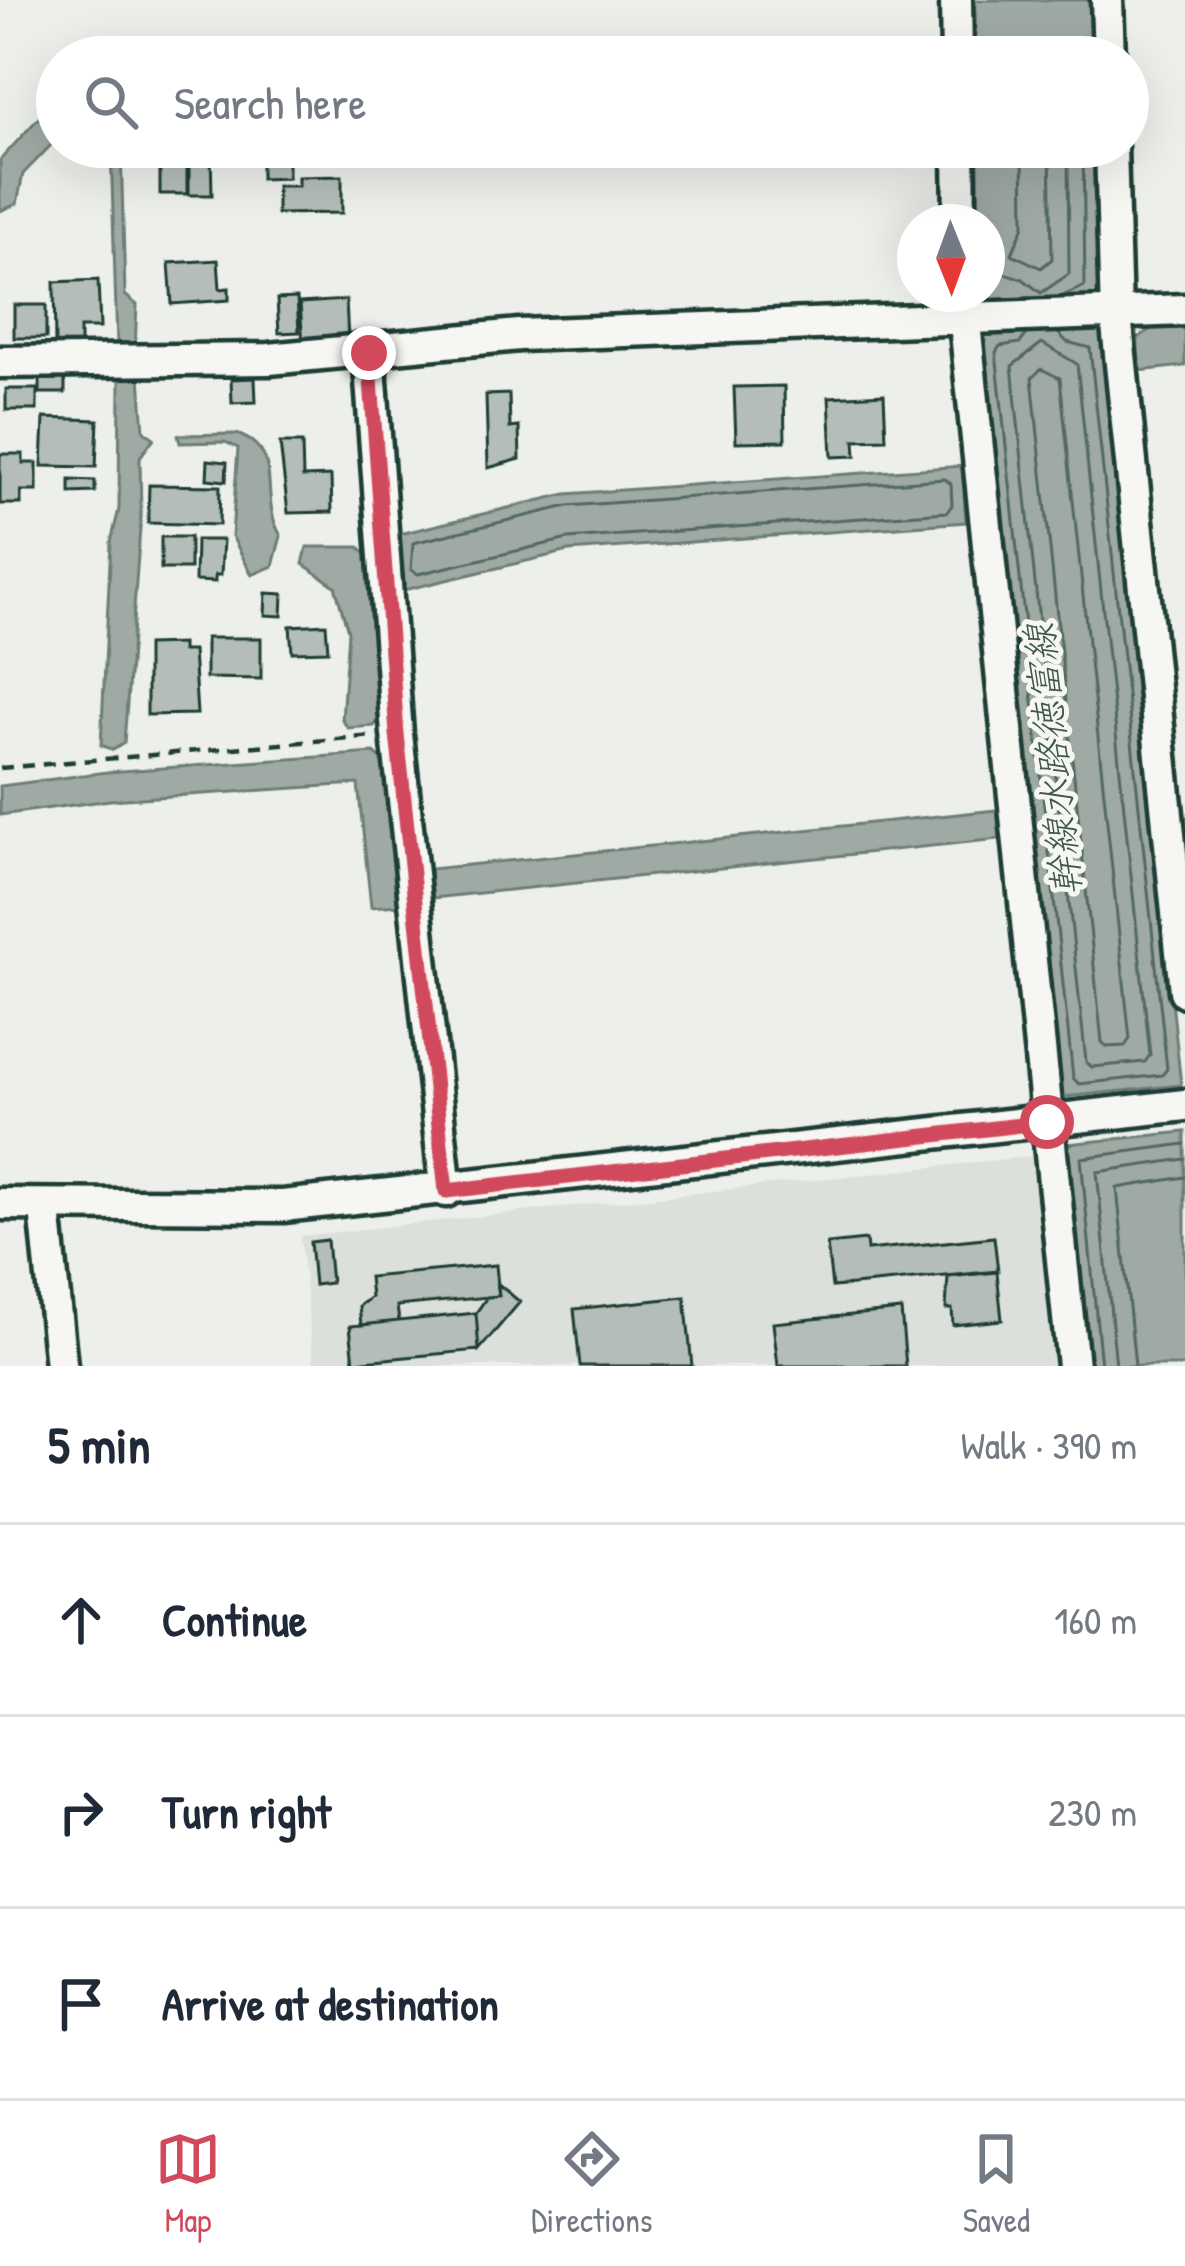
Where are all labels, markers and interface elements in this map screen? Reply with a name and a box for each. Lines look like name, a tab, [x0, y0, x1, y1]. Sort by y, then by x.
search box	[36, 36, 1149, 168]
icon: search	[78, 69, 144, 135]
text: Search here	[174, 72, 366, 133]
north arrow	[897, 204, 1005, 312]
route end	[342, 326, 396, 380]
water label: 幹線水路徳富線	[1011, 619, 1093, 899]
route start	[1020, 1095, 1074, 1149]
text: 5 min	[48, 1410, 150, 1479]
text: Walk · 390 m	[961, 1418, 1137, 1471]
icon: ahead	[48, 1587, 114, 1653]
text: Continue	[162, 1589, 307, 1650]
text: 160 m	[1054, 1593, 1137, 1646]
icon: right	[48, 1779, 114, 1845]
text: Turn right	[162, 1781, 331, 1842]
text: 230 m	[1048, 1785, 1137, 1838]
icon: arrive	[48, 1971, 114, 2037]
text: Arrive at destination	[162, 1973, 499, 2034]
tab: Map	[155, 2126, 221, 2242]
tab: Directions	[531, 2126, 653, 2242]
tab: Saved	[963, 2126, 1030, 2242]

